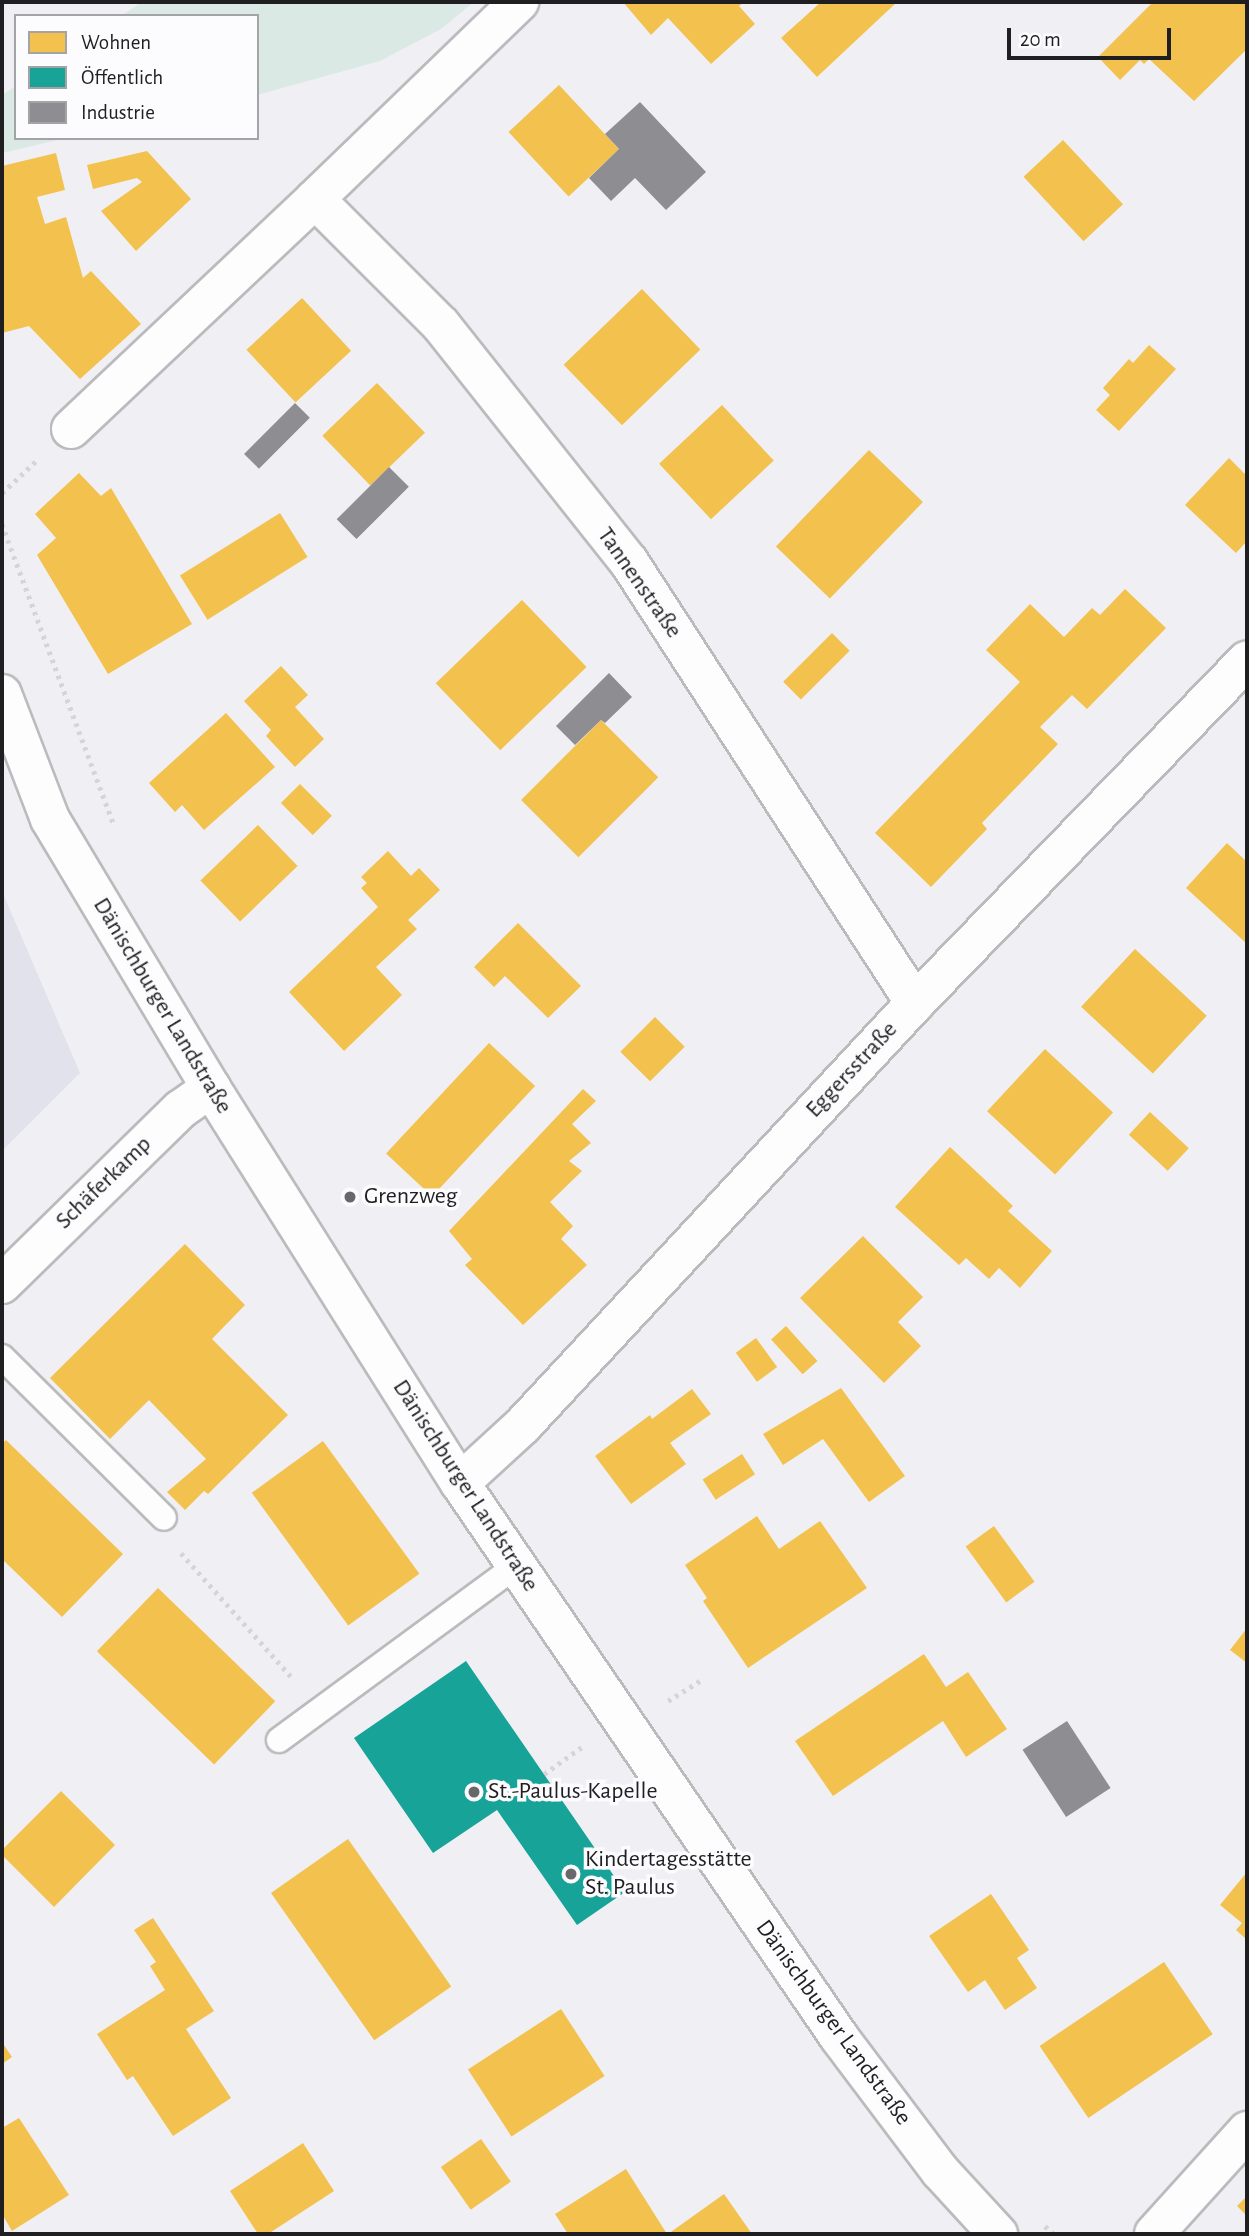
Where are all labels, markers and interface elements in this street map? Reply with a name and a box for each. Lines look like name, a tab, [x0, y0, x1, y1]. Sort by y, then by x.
legend	[14, 14, 259, 140]
scale bar	[1011, 14, 1176, 58]
text: 20 m	[1020, 29, 1061, 50]
text: Wohnen	[81, 32, 151, 53]
text: Öffentlich	[81, 67, 163, 88]
text: Industrie	[81, 102, 155, 123]
street label: Tannenstraße	[590, 522, 688, 644]
street label: Dänischburger Landstraße	[86, 893, 238, 1119]
street label: Eggersstraße	[800, 1016, 904, 1124]
street label: Schäferkamp	[50, 1130, 158, 1236]
place label: Grenzweg	[364, 1183, 457, 1211]
marker: Grenzweg	[342, 1189, 358, 1205]
street label: Dänischburger Landstraße	[386, 1375, 544, 1597]
place label: St.-Paulus-Kapelle	[488, 1778, 657, 1806]
marker: St.-Paulus-Kapelle	[466, 1784, 482, 1800]
place label: Kindertagesstätte St. Paulus	[585, 1846, 752, 1902]
marker: Kindertagesstätte St. Paulus	[563, 1866, 579, 1882]
street label: Dänischburger Landstraße	[749, 1915, 917, 2131]

